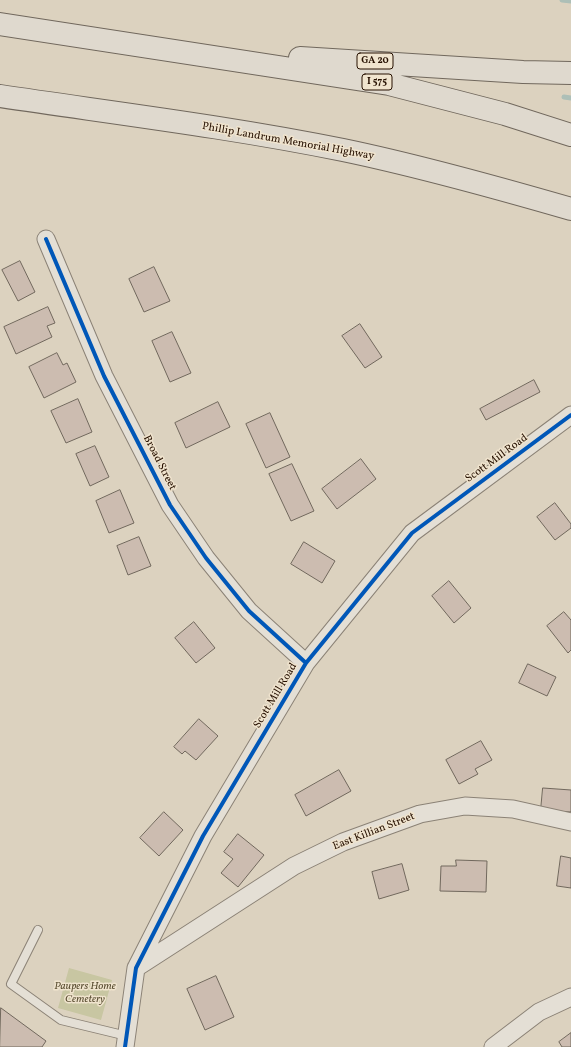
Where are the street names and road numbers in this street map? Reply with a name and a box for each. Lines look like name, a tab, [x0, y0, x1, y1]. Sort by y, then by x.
road number: GA 20	[357, 53, 393, 69]
road number: I 575	[362, 74, 392, 90]
street label: Phillip Landrum Memorial Highway	[201, 120, 375, 164]
street label: Scott Mill Road	[463, 432, 531, 486]
street label: Broad Street	[139, 433, 179, 493]
street label: Scott Mill Road	[251, 661, 301, 731]
street label: East Killian Street	[331, 810, 417, 854]

